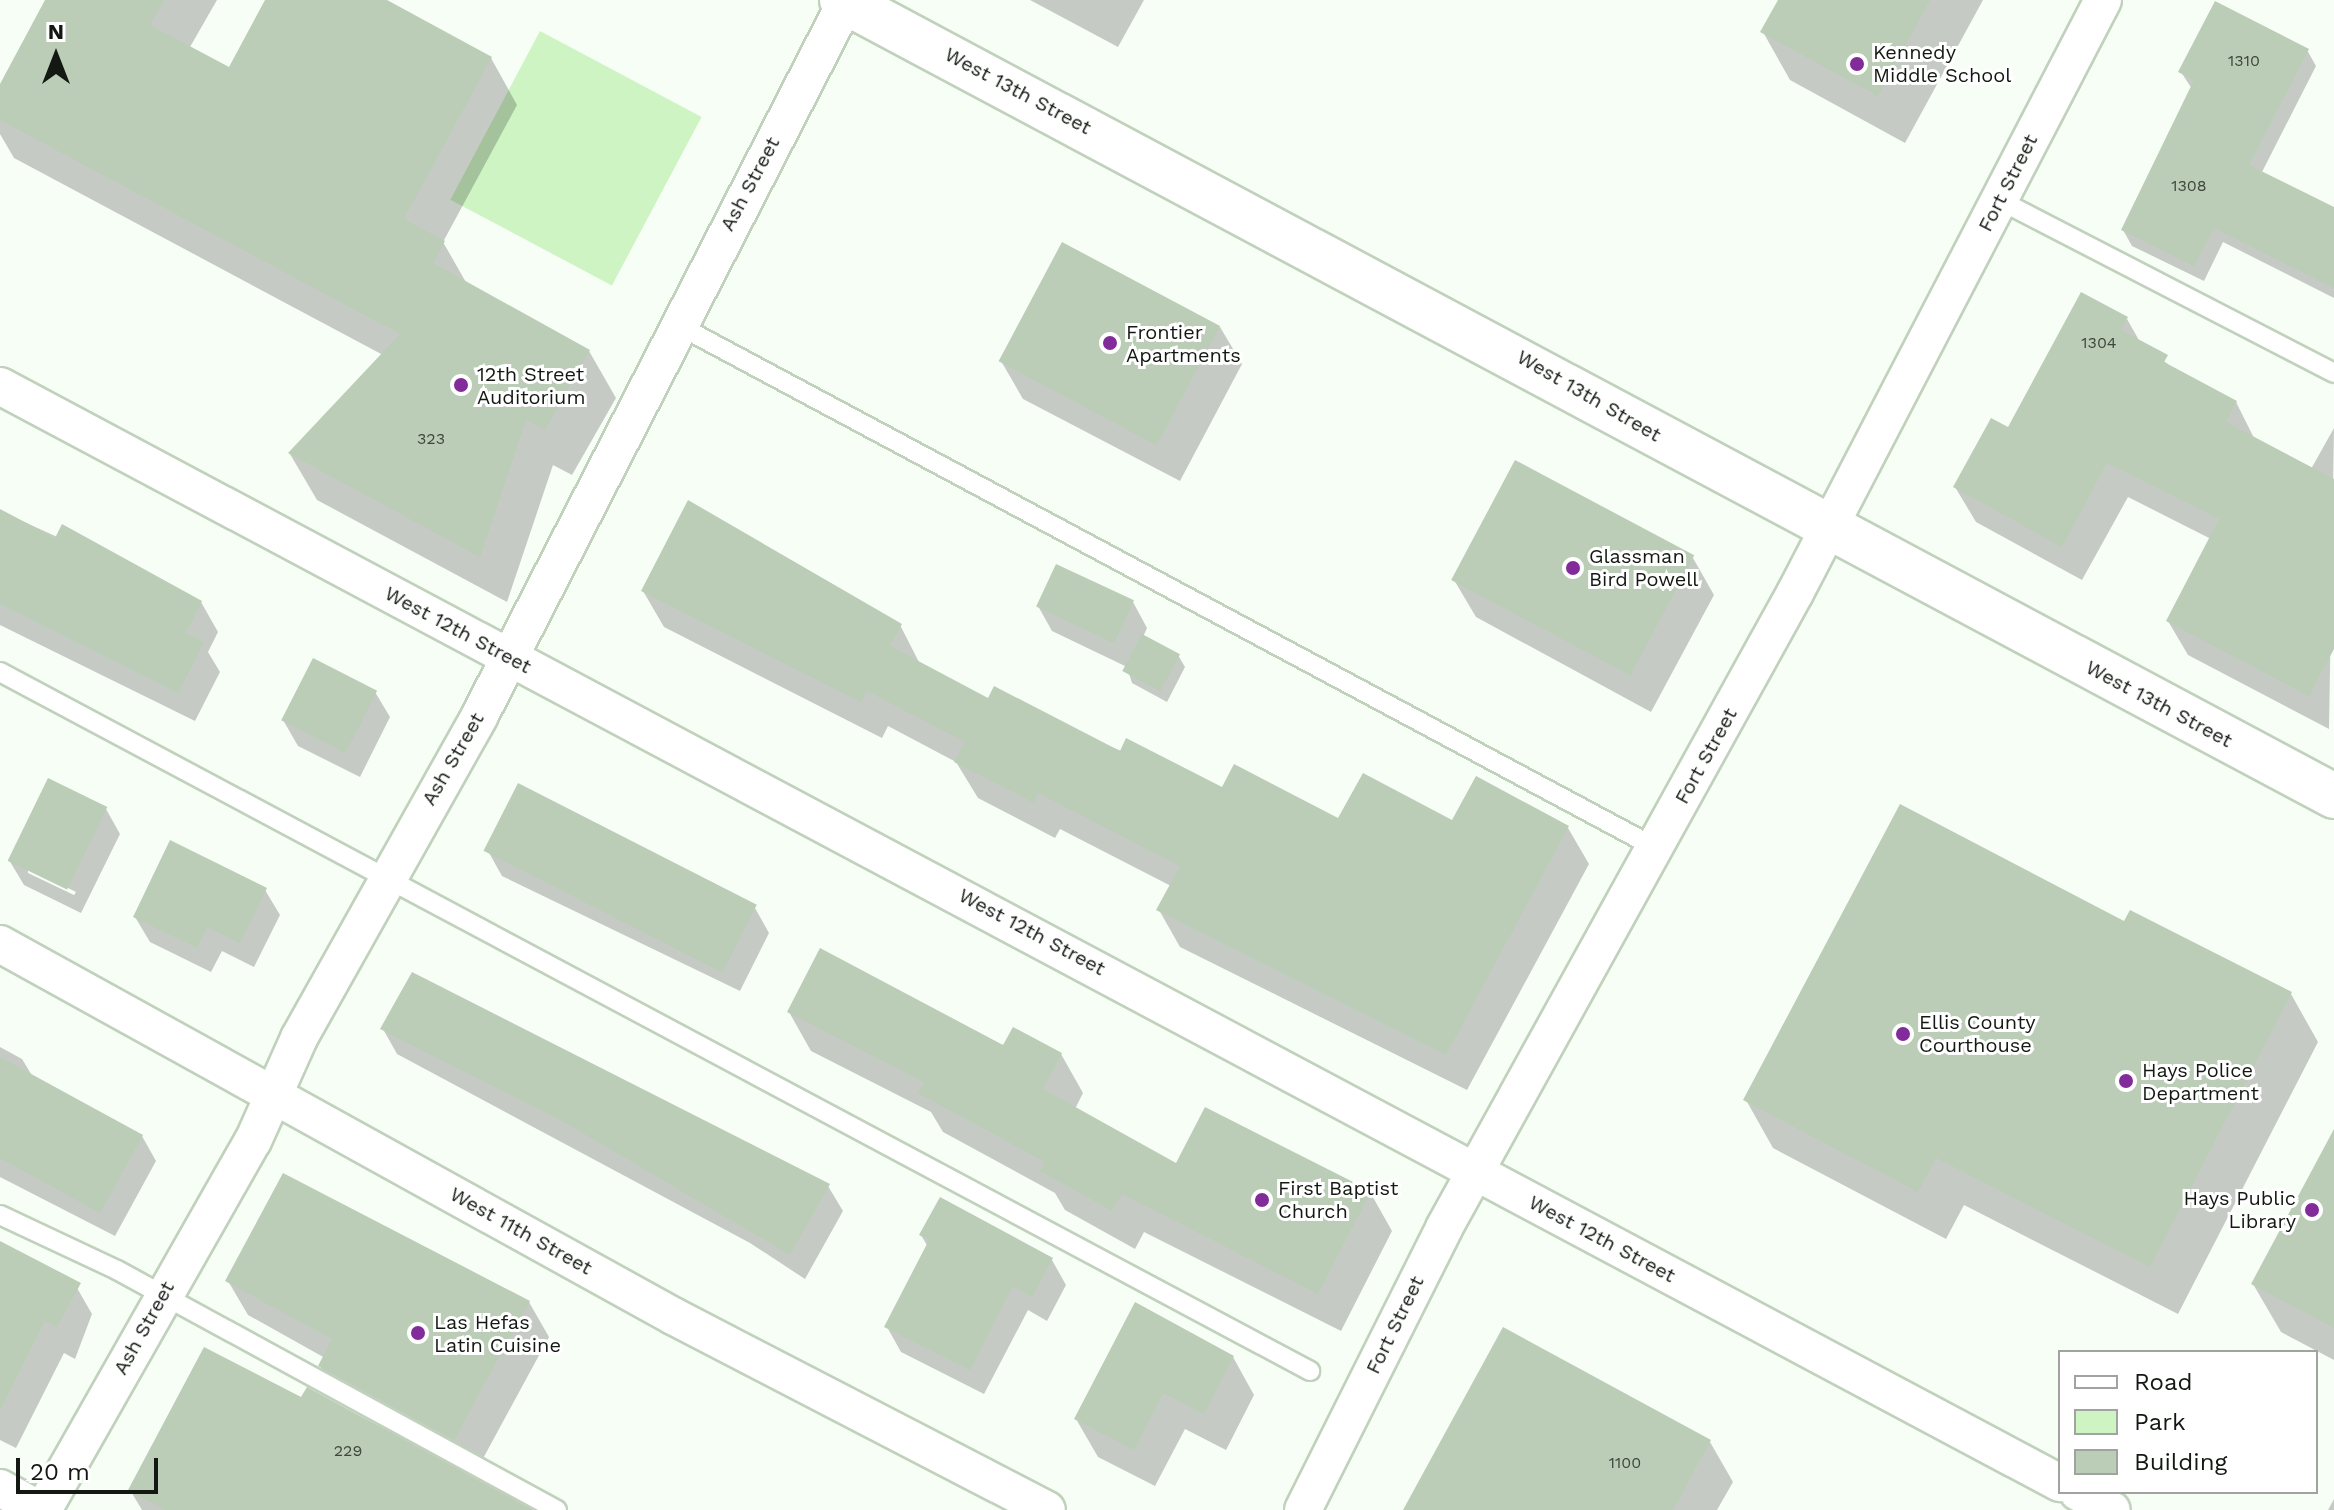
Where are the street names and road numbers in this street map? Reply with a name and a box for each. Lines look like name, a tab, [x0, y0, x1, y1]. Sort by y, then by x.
street label: West 13th Street	[940, 42, 1096, 140]
street label: Fort Street	[1973, 130, 2043, 236]
street label: Ash Street	[715, 133, 785, 235]
street label: West 13th Street	[1512, 345, 1666, 447]
street label: West 12th Street	[380, 581, 536, 679]
street label: West 13th Street	[2081, 655, 2237, 753]
street label: Fort Street	[1670, 704, 1742, 808]
street label: Ash Street	[417, 708, 489, 810]
street label: West 12th Street	[954, 883, 1110, 981]
street label: West 11th Street	[446, 1182, 596, 1280]
street label: West 12th Street	[1524, 1190, 1680, 1288]
street label: Fort Street	[1361, 1272, 1429, 1378]
street label: Ash Street	[109, 1277, 179, 1379]

